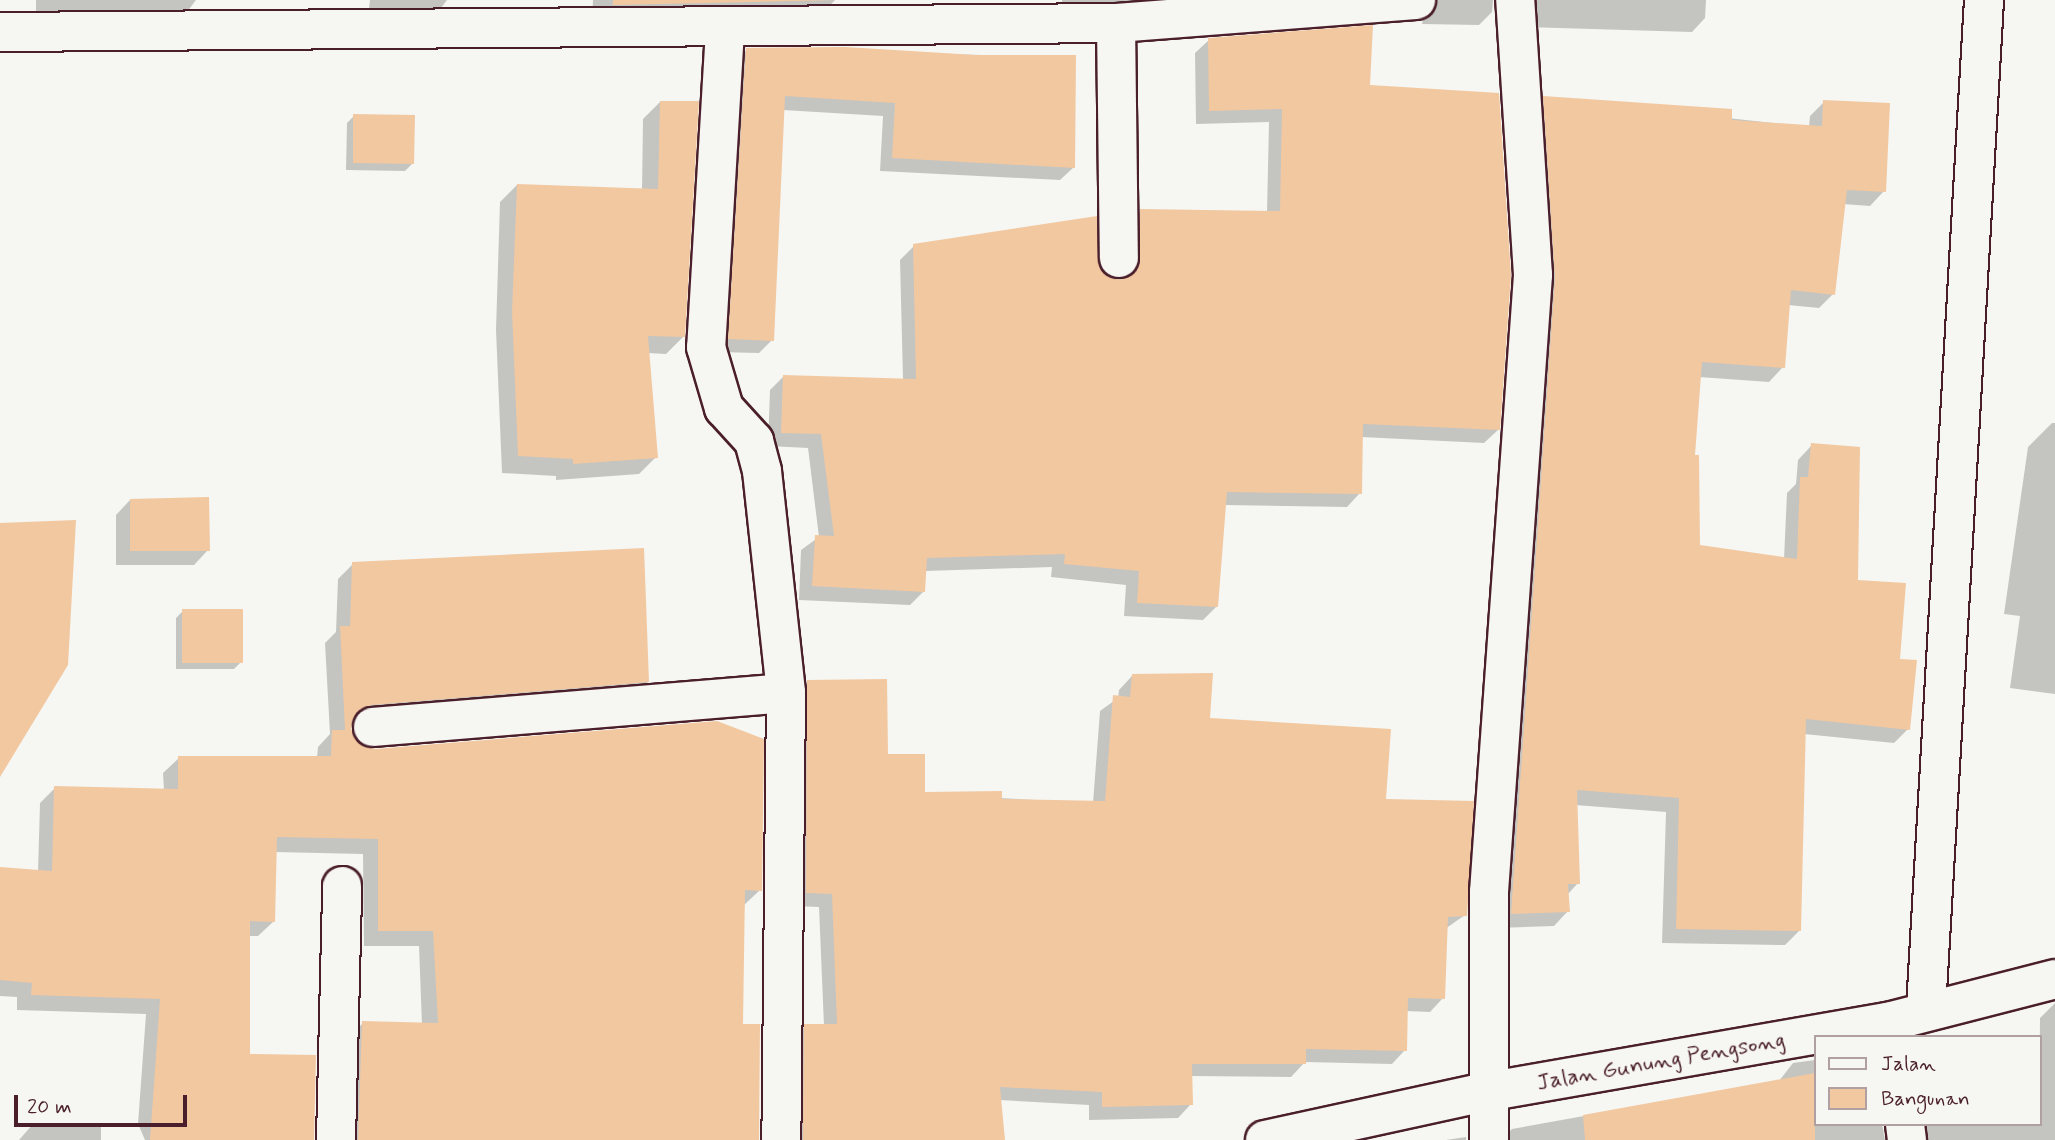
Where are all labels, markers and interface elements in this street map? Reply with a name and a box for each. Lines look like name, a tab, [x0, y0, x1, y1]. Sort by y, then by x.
street label: Jalan Gunung Pengsong	[1541, 1028, 1781, 1096]
legend	[1814, 1035, 2041, 1126]
text: Jalan	[1881, 1050, 1936, 1078]
scale bar	[18, 1080, 191, 1124]
text: Bangunan	[1881, 1085, 1970, 1113]
text: 20 m	[27, 1093, 72, 1121]

